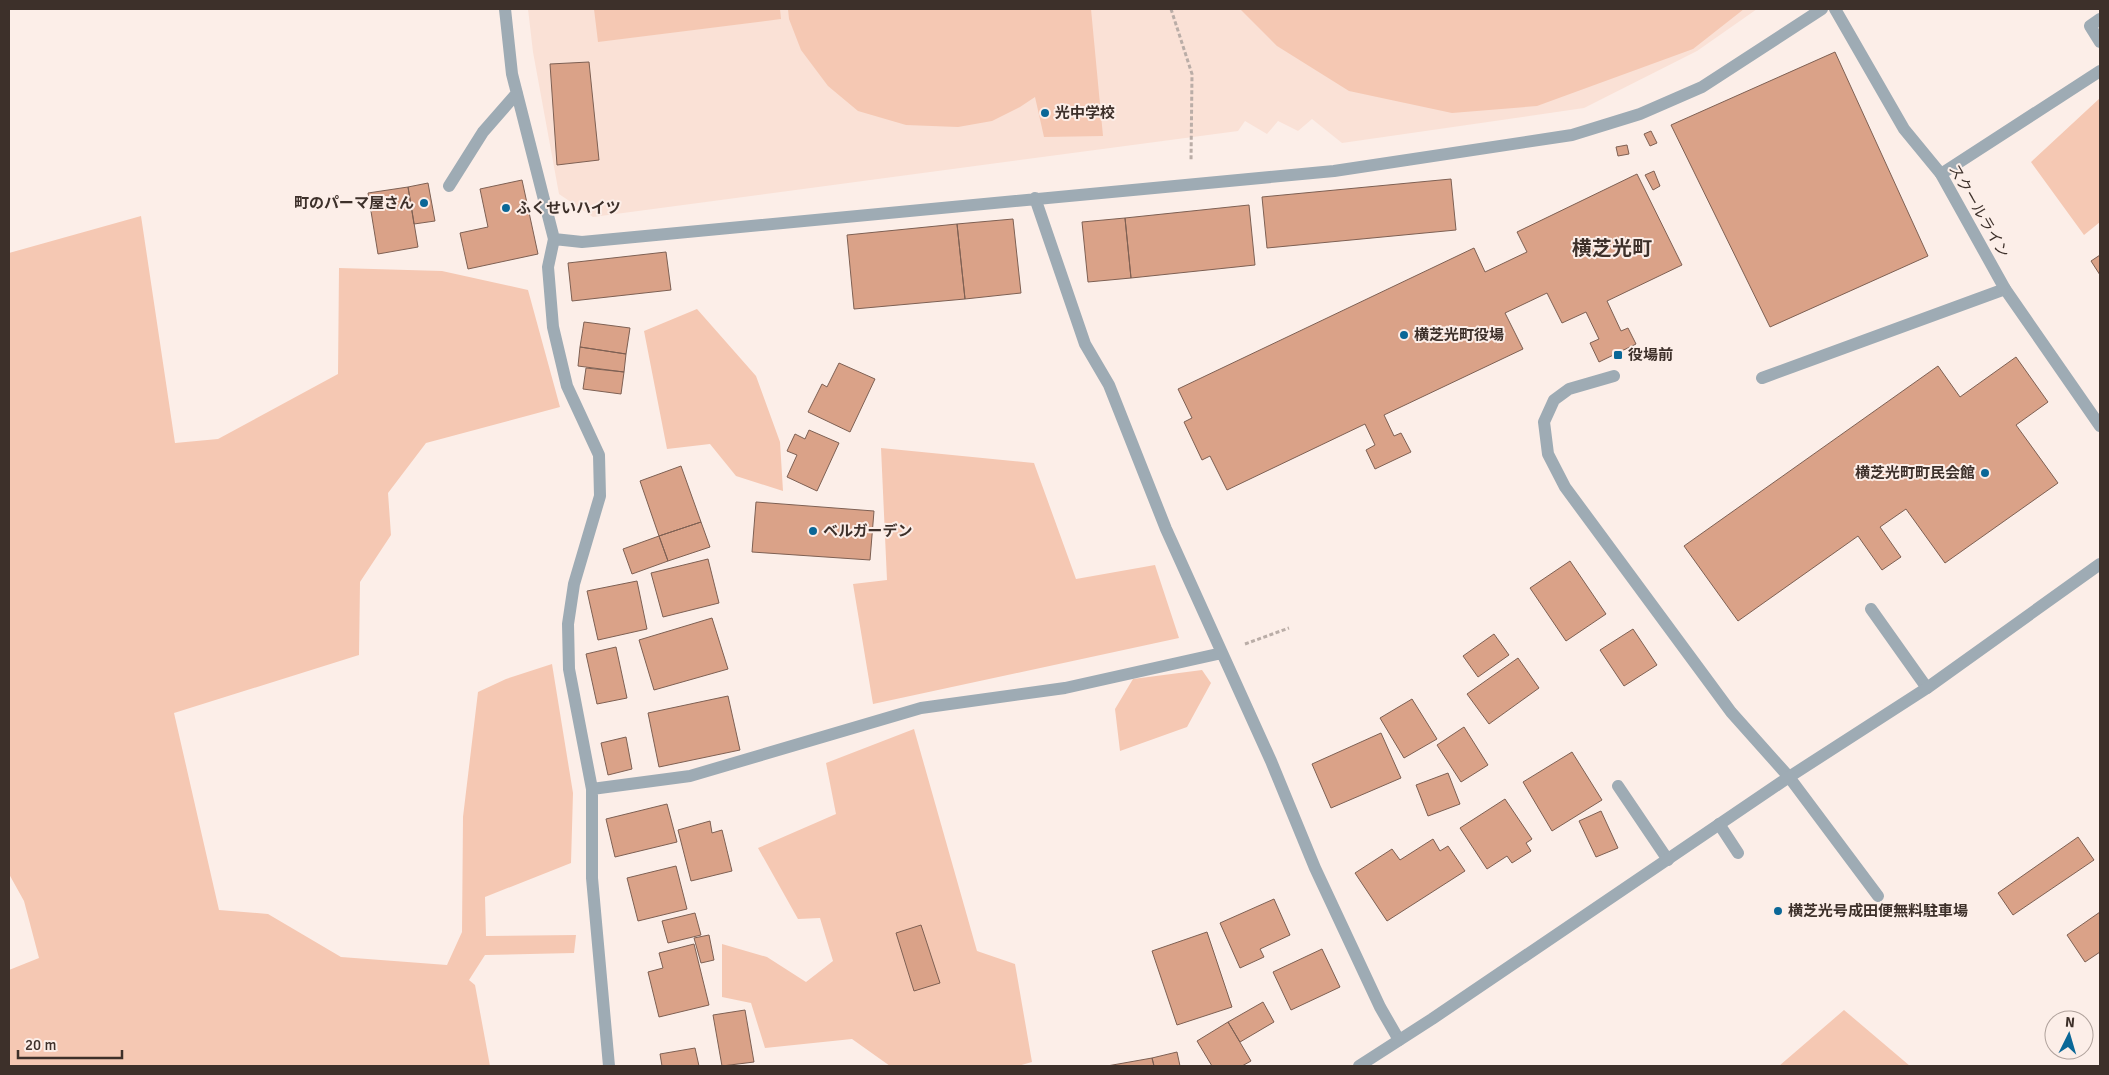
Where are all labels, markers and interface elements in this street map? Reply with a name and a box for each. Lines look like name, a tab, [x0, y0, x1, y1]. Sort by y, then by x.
place label: 光中学校	[1055, 104, 1115, 122]
marker: 光中学校	[1039, 107, 1051, 119]
street label: スクールライン	[1945, 161, 2013, 261]
place label: 町のパーマ屋さん	[294, 194, 414, 212]
marker: 町のパーマ屋さん	[418, 197, 430, 209]
place label: ふくせいハイツ	[516, 199, 621, 217]
marker: ふくせいハイツ	[500, 202, 512, 214]
district label: 横芝光町	[1572, 236, 1652, 261]
place label: 横芝光町役場	[1414, 326, 1504, 344]
marker: 横芝光町役場	[1398, 329, 1410, 341]
place label: 役場前	[1628, 346, 1673, 364]
marker: 役場前	[1612, 349, 1624, 361]
place label: 横芝光町町民会館	[1855, 464, 1975, 482]
marker: 横芝光町町民会館	[1979, 467, 1991, 479]
place label: ベルガーデン	[823, 522, 913, 540]
marker: ベルガーデン	[807, 525, 819, 537]
place label: 横芝光号成田便無料駐車場	[1788, 902, 1968, 920]
marker: 横芝光号成田便無料駐車場	[1772, 905, 1784, 917]
north arrow	[2044, 1010, 2094, 1060]
text: N	[2064, 1014, 2076, 1031]
scale bar	[18, 1028, 121, 1060]
text: 20 m	[25, 1036, 56, 1054]

